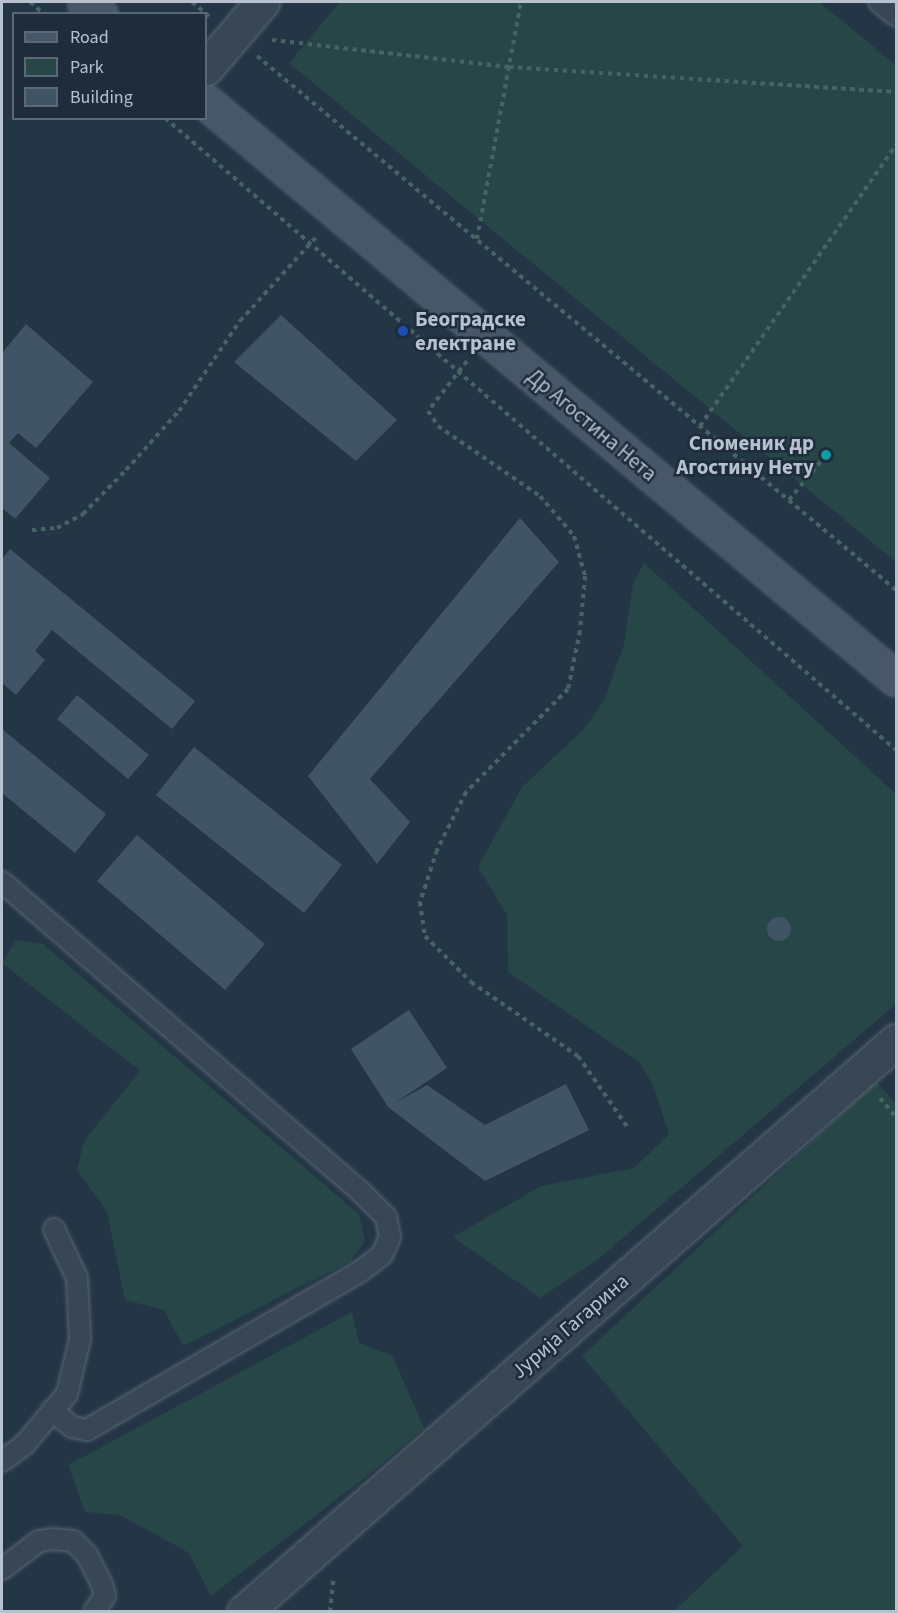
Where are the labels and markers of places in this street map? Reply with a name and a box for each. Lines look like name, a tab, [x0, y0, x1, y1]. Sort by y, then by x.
place label: Београдске електране	[415, 306, 526, 356]
marker: Београдске електране	[396, 324, 410, 338]
place label: Споменик др Агостину Нету	[676, 430, 814, 480]
marker: Споменик др Агостину Нету	[819, 448, 833, 462]

